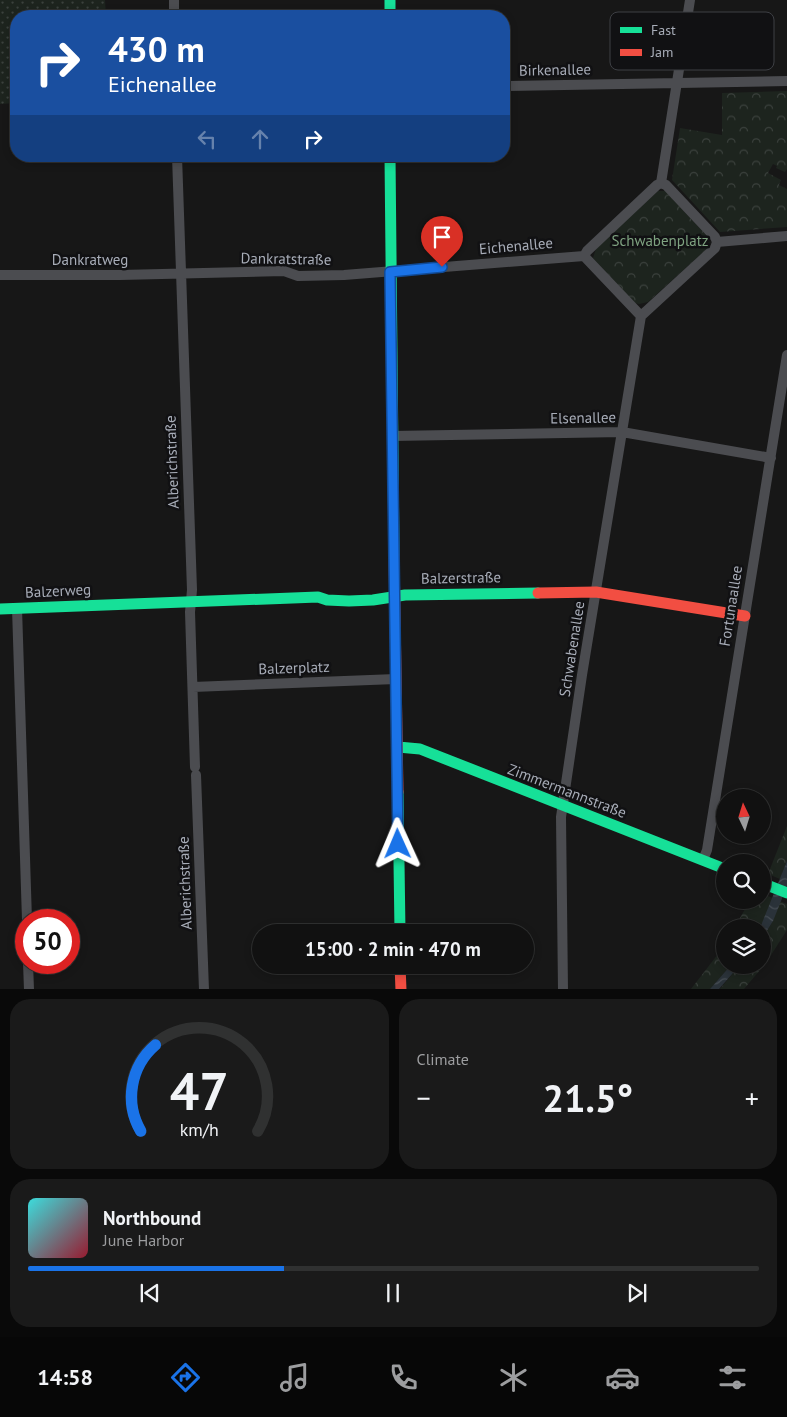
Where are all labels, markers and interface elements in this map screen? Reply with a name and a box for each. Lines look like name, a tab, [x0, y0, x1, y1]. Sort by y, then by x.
legend	[610, 12, 774, 70]
text: Fast	[651, 21, 676, 39]
text: 430 m	[108, 26, 205, 72]
icon: right	[25, 30, 90, 95]
text: Jam	[650, 43, 673, 61]
street label: Birkenallee	[519, 59, 591, 80]
text: Eichenallee	[108, 70, 217, 98]
icon: left	[193, 125, 221, 153]
icon: ahead	[246, 125, 274, 153]
icon: right	[299, 125, 327, 153]
pin	[421, 216, 463, 267]
icon: arrive	[428, 223, 456, 251]
park label: Schwabenplatz	[611, 231, 709, 250]
street label: Eichenallee	[478, 233, 554, 258]
street label: Dankratstraße	[240, 248, 332, 269]
street label: Dankratweg	[52, 250, 128, 269]
street label: Elsenallee	[550, 407, 616, 428]
street label: Alberichstraße	[160, 415, 183, 509]
street label: Fortunaallee	[715, 564, 746, 648]
street label: Balzerstraße	[421, 567, 501, 588]
street label: Balzerweg	[24, 579, 91, 602]
street label: Schwabenallee	[555, 600, 588, 698]
street label: Balzerplatz	[258, 657, 330, 678]
street label: Zimmermannstraße	[505, 759, 629, 822]
north arrow	[716, 789, 771, 844]
map controls	[716, 789, 771, 974]
position arrow	[371, 817, 423, 869]
street label: Alberichstraße	[173, 836, 196, 930]
button: search	[716, 854, 771, 909]
speed limit sign: 50	[15, 909, 80, 974]
button: layers	[716, 919, 771, 974]
text: 15:00 · 2 min · 470 m	[305, 937, 481, 961]
text: Climate	[417, 1049, 469, 1069]
text: 47	[170, 1057, 229, 1124]
text: 21.5°	[542, 1073, 633, 1122]
text: −	[417, 1079, 431, 1116]
text: +	[745, 1079, 759, 1116]
text: km/h	[180, 1118, 219, 1141]
text: Northbound	[103, 1206, 201, 1230]
text: June Harbor	[103, 1230, 184, 1250]
icon: previous	[136, 1279, 164, 1307]
icon: pause	[379, 1279, 407, 1307]
icon: next	[623, 1279, 651, 1307]
icon: directions	[168, 1360, 203, 1395]
icon: music	[277, 1360, 312, 1395]
icon: phone	[386, 1360, 421, 1395]
icon: climate	[496, 1360, 531, 1395]
icon: car	[605, 1360, 640, 1395]
icon: filters	[715, 1360, 750, 1395]
text: 14:58	[37, 1363, 93, 1391]

